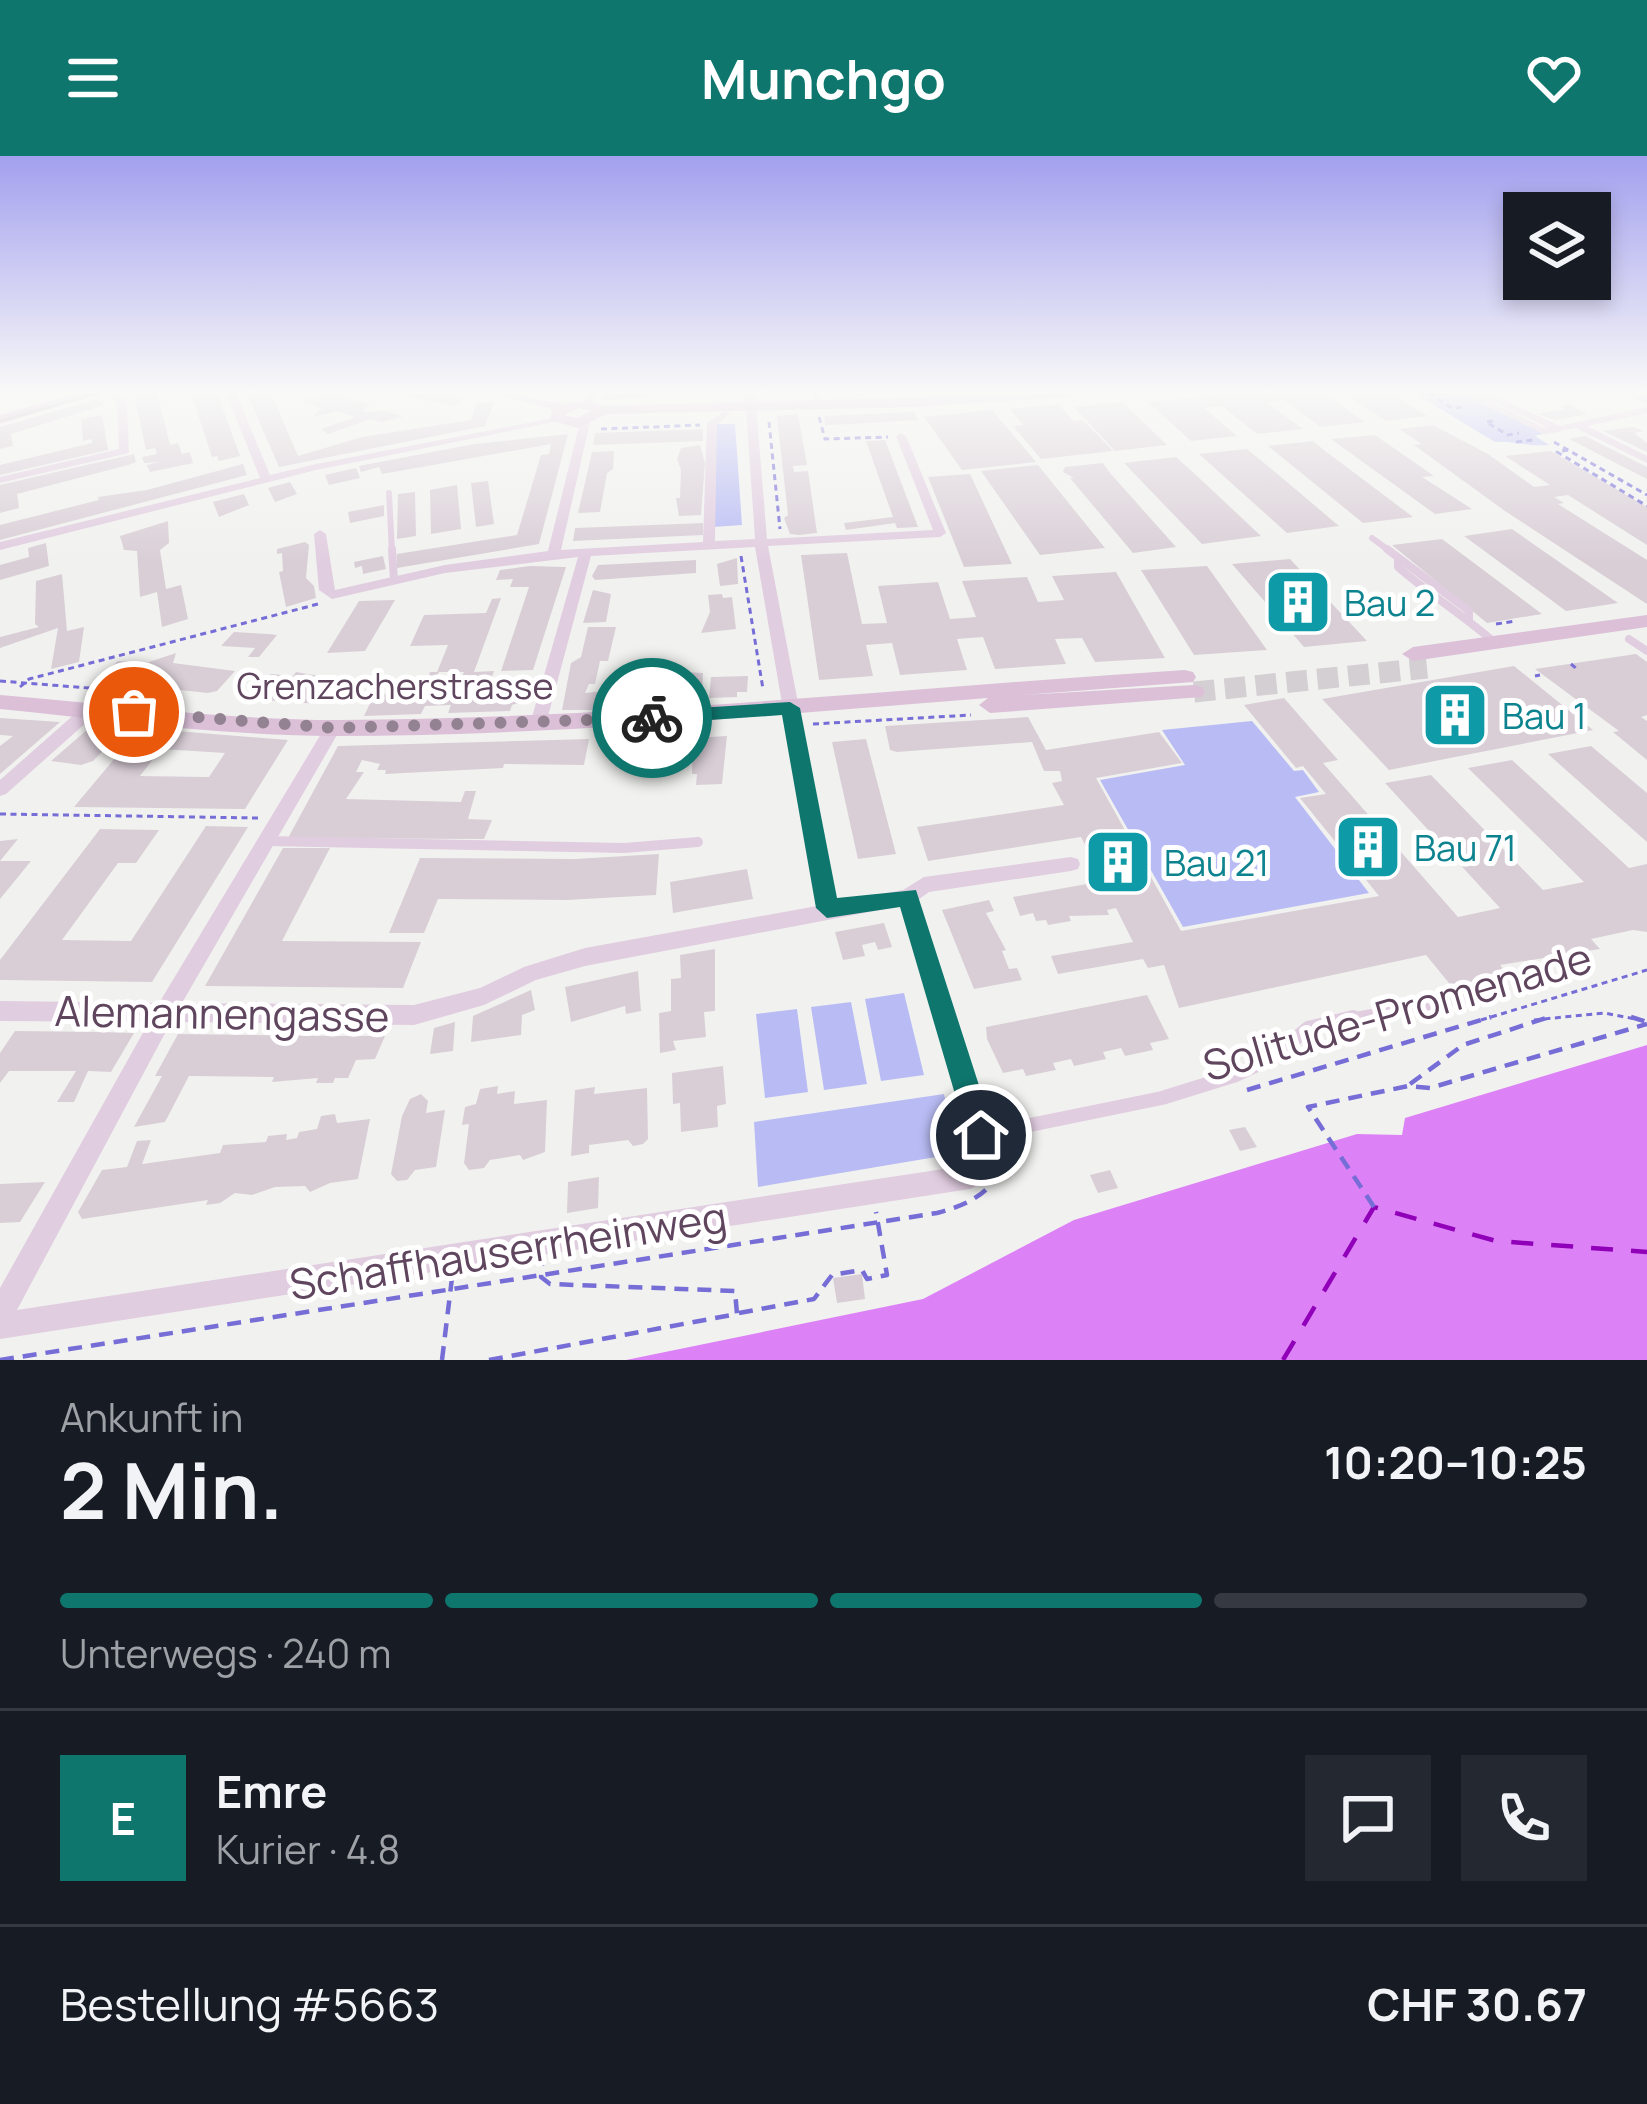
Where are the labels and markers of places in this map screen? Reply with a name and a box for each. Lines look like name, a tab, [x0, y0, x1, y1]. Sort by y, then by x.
building icon: Bau 2	[1263, 567, 1333, 637]
place label: Bau 2	[1344, 578, 1435, 627]
pin	[83, 661, 185, 763]
building icon: Bau 1	[1420, 680, 1490, 750]
place label: Bau 1	[1502, 691, 1587, 740]
building icon: Bau 71	[1333, 812, 1403, 882]
place label: Bau 71	[1414, 823, 1517, 872]
building icon: Bau 21	[1083, 827, 1153, 897]
place label: Bau 21	[1164, 838, 1269, 887]
pin	[930, 1084, 1032, 1186]

